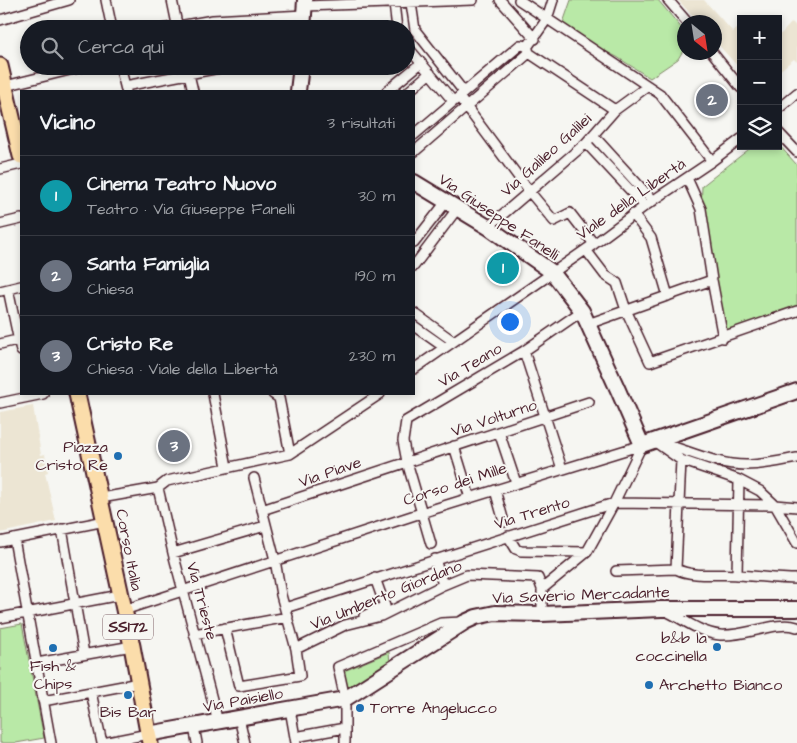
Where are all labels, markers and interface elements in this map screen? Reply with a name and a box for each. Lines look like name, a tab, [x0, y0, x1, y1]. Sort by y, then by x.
north arrow	[677, 15, 722, 60]
map controls	[737, 15, 782, 150]
button: +	[737, 15, 782, 60]
search box	[20, 20, 415, 75]
icon: search	[38, 34, 66, 62]
text: Cerca qui	[78, 34, 164, 61]
button: −	[737, 60, 782, 105]
pin: 2	[696, 81, 728, 119]
button: layers	[737, 105, 782, 150]
text: Vicino	[40, 108, 95, 137]
street label: Via Galileo Galilei	[496, 108, 597, 202]
text: 3 risultati	[327, 112, 395, 134]
street label: Viale della Libertà	[572, 153, 690, 245]
street label: Via Giuseppe Fanelli	[434, 168, 564, 266]
text: Cinema Teatro Nuovo	[87, 171, 276, 198]
text: 1	[55, 185, 57, 207]
text: 30 m	[358, 185, 395, 207]
text: Teatro · Via Giuseppe Fanelli	[87, 198, 295, 220]
pin: 1	[487, 249, 519, 287]
text: Santa Famiglia	[87, 251, 209, 278]
text: 2	[51, 265, 61, 287]
text: 190 m	[355, 265, 395, 287]
text: Chiesa	[87, 278, 134, 300]
your location	[497, 309, 523, 335]
text: Cristo Re	[87, 331, 173, 358]
street label: Via Teano	[434, 337, 506, 393]
text: 3	[52, 345, 60, 367]
text: 230 m	[349, 345, 395, 367]
text: Chiesa · Viale della Libertà	[87, 358, 278, 380]
street label: Via Volturno	[448, 394, 540, 442]
pin: 3	[158, 427, 190, 465]
place label: Piazza Cristo Re	[35, 436, 108, 476]
marker: Piazza Cristo Re	[112, 450, 124, 462]
street label: Via Piave	[296, 451, 365, 493]
street label: Corso dei Mille	[400, 457, 510, 511]
street label: Via Trento	[492, 491, 572, 535]
street label: Corso Italia	[110, 507, 148, 593]
street label: Via Umberto Giordano	[307, 555, 465, 635]
street label: Via Trieste	[181, 560, 223, 643]
street label: Via Saverio Mercadante	[492, 581, 670, 609]
road number: SS172	[103, 614, 153, 640]
place label: b&b la coccinella	[635, 627, 707, 667]
marker: b&b la coccinella	[711, 641, 723, 653]
marker: Fish & Chips	[47, 642, 59, 654]
place label: Fish & Chips	[30, 655, 77, 695]
place label: Archetto Bianco	[659, 674, 782, 696]
marker: Archetto Bianco	[643, 679, 655, 691]
street label: Via Paisiello	[201, 682, 285, 718]
marker: Bis Bar	[122, 689, 134, 701]
place label: Torre Angelucco	[370, 697, 497, 720]
place label: Bis Bar	[100, 701, 156, 723]
marker: Torre Angelucco	[354, 702, 366, 714]

